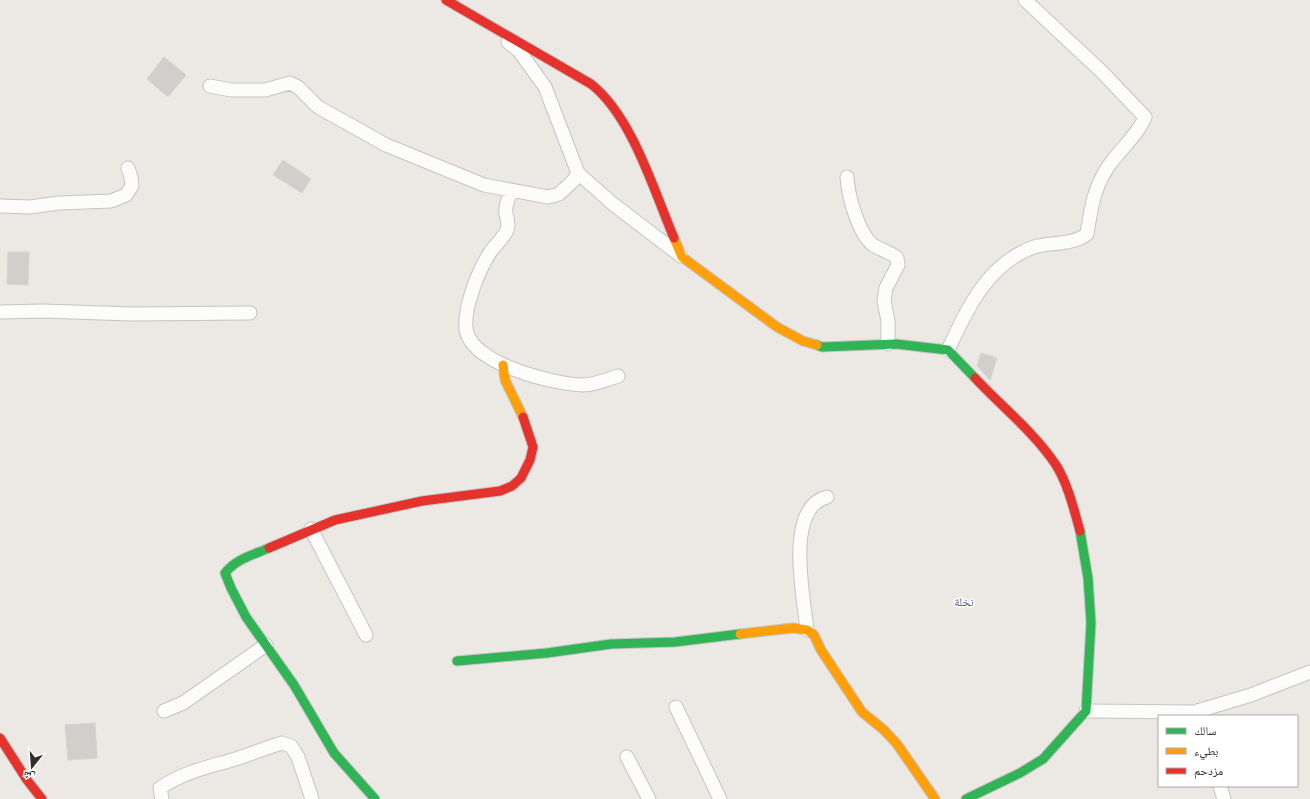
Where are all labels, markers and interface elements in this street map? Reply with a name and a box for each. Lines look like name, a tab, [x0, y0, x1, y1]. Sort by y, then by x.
district label: نخلة	[954, 595, 974, 609]
legend	[1158, 715, 1298, 787]
text: سالك	[1194, 724, 1216, 738]
text: بطيء	[1194, 744, 1218, 761]
north arrow	[12, 747, 52, 787]
text: مزدحم	[1194, 764, 1223, 779]
text: ش	[21, 767, 37, 784]

